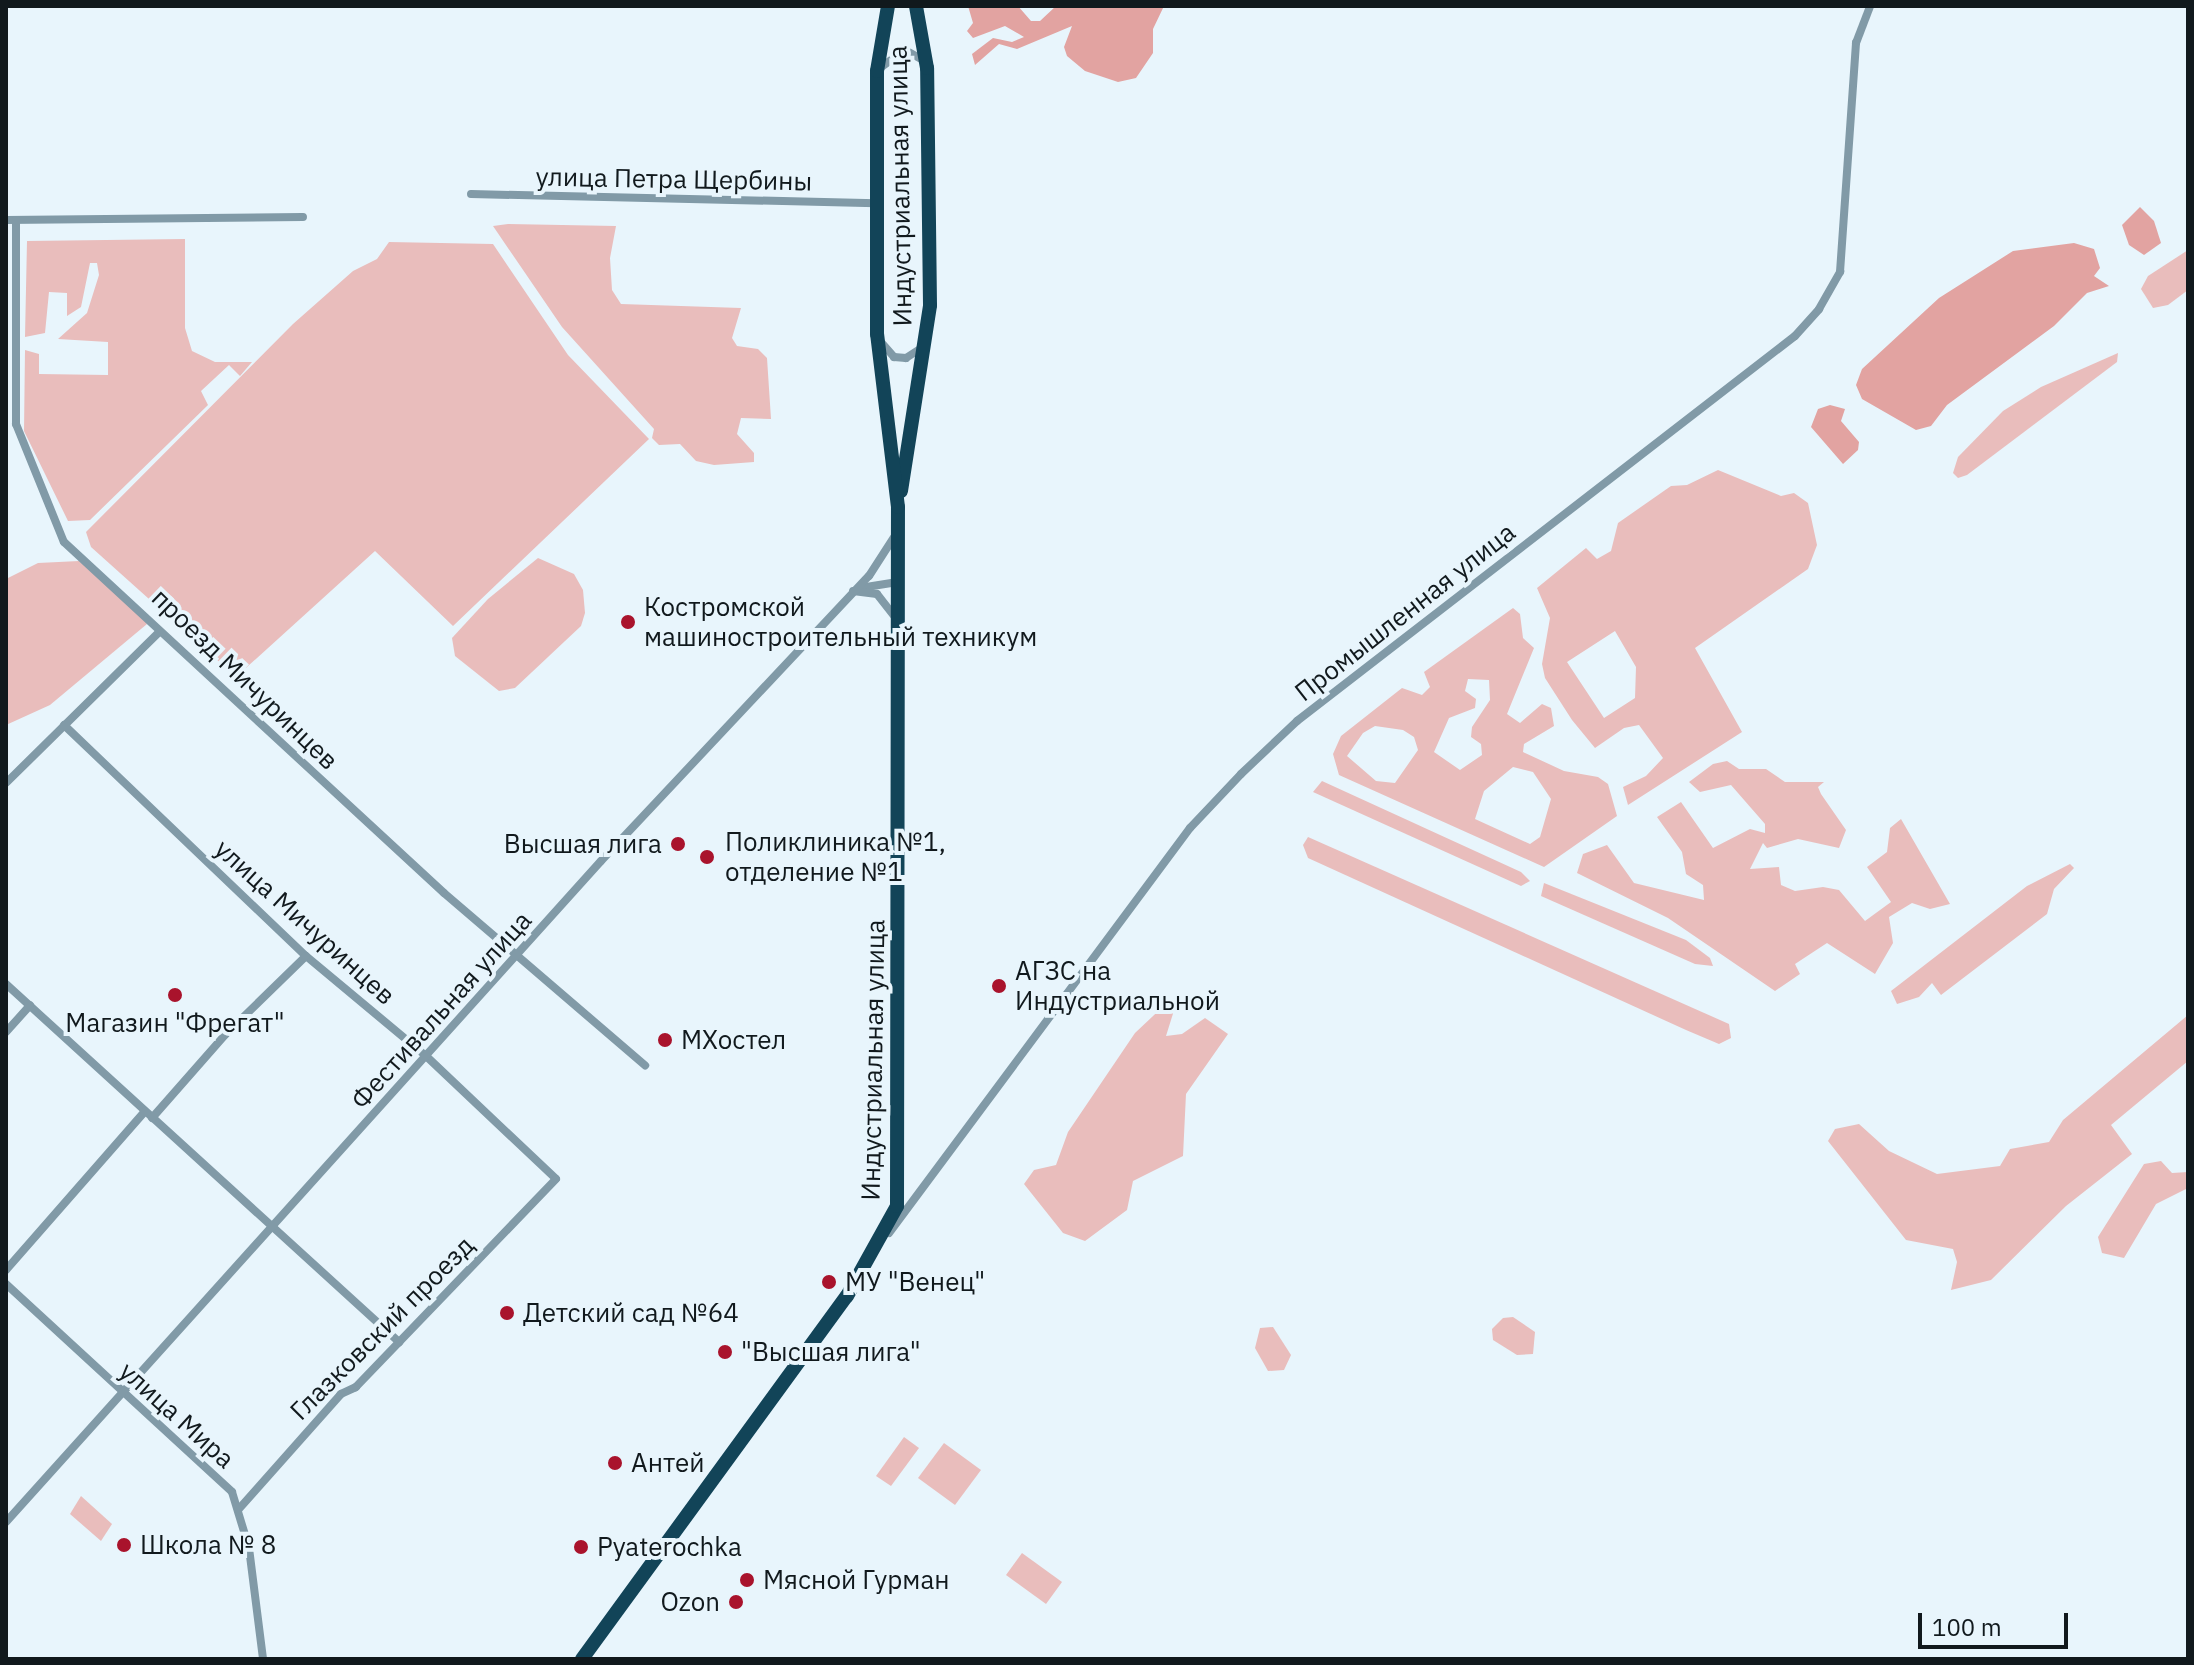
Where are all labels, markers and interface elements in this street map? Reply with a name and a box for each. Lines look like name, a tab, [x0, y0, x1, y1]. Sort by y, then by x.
street label: Индустриальная улица	[882, 45, 918, 327]
street label: улица Петра Щербины	[535, 161, 813, 197]
street label: Промышленная улица	[1289, 516, 1521, 708]
street label: проезд Мичуринцев	[145, 582, 345, 776]
place label: Костромской машиностроительный техникум	[644, 591, 1037, 652]
marker: Костромской машиностроительный техникум	[619, 613, 637, 631]
place label: Поликлиника №1, отделение №1	[725, 826, 946, 888]
place label: Высшая лига	[504, 828, 662, 860]
street label: улица Мичуринцев	[209, 833, 401, 1011]
marker: Высшая лига	[669, 835, 687, 853]
marker: Поликлиника №1, отделение №1	[696, 846, 718, 868]
street label: Фестивальная улица	[344, 905, 538, 1115]
street label: Индустриальная улица	[855, 919, 891, 1201]
place label: АГЗС на Индустриальной	[1015, 955, 1220, 1016]
marker: АГЗС на Индустриальной	[990, 977, 1008, 995]
marker: Магазин "Фрегат"	[166, 986, 184, 1004]
place label: Магазин "Фрегат"	[65, 1007, 285, 1039]
place label: МХостел	[681, 1024, 786, 1056]
marker: МХостел	[656, 1031, 674, 1049]
street label: Глазковский проезд	[284, 1230, 480, 1426]
place label: МУ "Венец"	[845, 1266, 985, 1298]
marker: МУ "Венец"	[820, 1273, 838, 1291]
place label: Детский сад №64	[523, 1297, 739, 1329]
marker: Детский сад №64	[498, 1304, 516, 1322]
place label: "Высшая лига"	[741, 1336, 921, 1368]
marker: "Высшая лига"	[716, 1343, 734, 1361]
street label: улица Мира	[113, 1355, 241, 1475]
place label: Антей	[631, 1447, 704, 1479]
marker: Антей	[606, 1454, 624, 1472]
place label: Школа № 8	[140, 1529, 276, 1561]
place label: Pyaterochka	[597, 1531, 742, 1563]
marker: Школа № 8	[115, 1536, 133, 1554]
marker: Pyaterochka	[572, 1538, 590, 1556]
place label: Мясной Гурман	[763, 1564, 950, 1596]
marker: Мясной Гурман	[738, 1571, 756, 1589]
place label: Ozon	[660, 1586, 720, 1618]
marker: Ozon	[727, 1593, 745, 1611]
scale bar	[1922, 1597, 2072, 1647]
text: 100 m	[1932, 1611, 2002, 1643]

